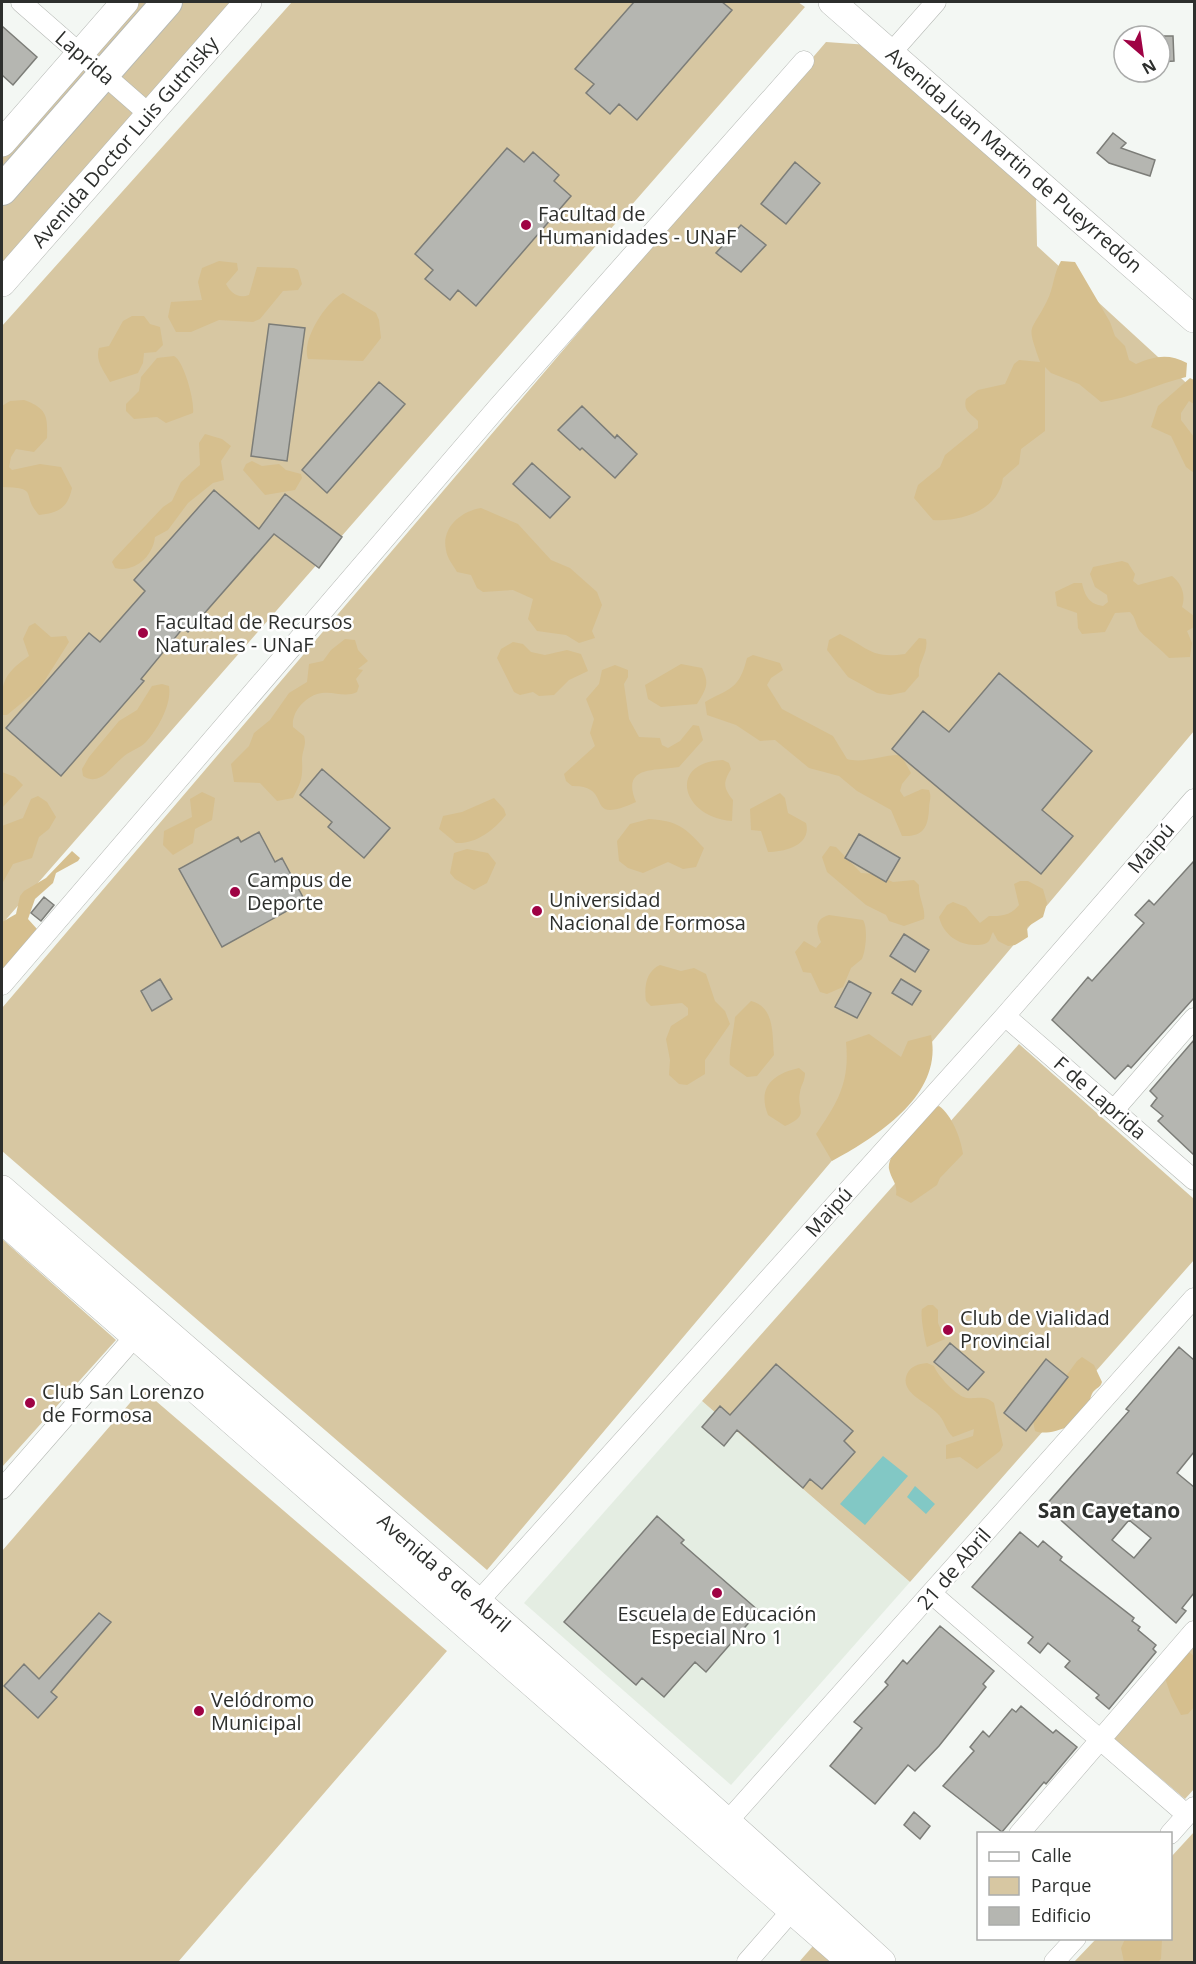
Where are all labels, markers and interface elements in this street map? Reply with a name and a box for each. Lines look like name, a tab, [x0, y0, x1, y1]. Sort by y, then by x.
street label: Laprida	[50, 24, 121, 91]
north arrow	[1112, 24, 1172, 84]
street label: Avenida Doctor Luis Gutnisky	[25, 29, 225, 253]
street label: Avenida Juan Martin de Pueyrredón	[881, 41, 1148, 278]
text: N	[1138, 54, 1160, 80]
place label: Facultad de Humanidades - UNaF	[538, 200, 736, 250]
marker: Facultad de Humanidades - UNaF	[519, 218, 533, 232]
place label: Facultad de Recursos Naturales - UNaF	[155, 608, 352, 658]
marker: Facultad de Recursos Naturales - UNaF	[136, 626, 150, 640]
street label: Maipú	[1121, 817, 1180, 879]
place label: Campus de Deporte	[247, 866, 352, 916]
marker: Campus de Deporte	[228, 885, 242, 899]
place label: Universidad Nacional de Formosa	[549, 886, 746, 936]
marker: Universidad Nacional de Formosa	[530, 904, 544, 918]
street label: F de Laprida	[1048, 1050, 1152, 1145]
street label: Maipú	[799, 1181, 858, 1242]
place label: Club de Vialidad Provincial	[960, 1304, 1110, 1354]
marker: Club de Vialidad Provincial	[941, 1323, 955, 1337]
place label: Club San Lorenzo de Formosa	[42, 1378, 204, 1428]
marker: Club San Lorenzo de Formosa	[23, 1396, 37, 1410]
district label: San Cayetano	[1038, 1496, 1180, 1524]
street label: Avenida 8 de Abril	[372, 1507, 517, 1638]
street label: 21 de Abril	[911, 1522, 997, 1615]
marker: Escuela de Educación Especial Nro 1	[710, 1586, 724, 1600]
place label: Escuela de Educación Especial Nro 1	[618, 1600, 816, 1650]
place label: Velódromo Municipal	[211, 1686, 314, 1736]
marker: Velódromo Municipal	[192, 1704, 206, 1718]
legend	[977, 1832, 1172, 1940]
text: Calle	[1031, 1843, 1072, 1867]
text: Parque	[1031, 1873, 1091, 1897]
text: Edificio	[1031, 1903, 1091, 1927]

